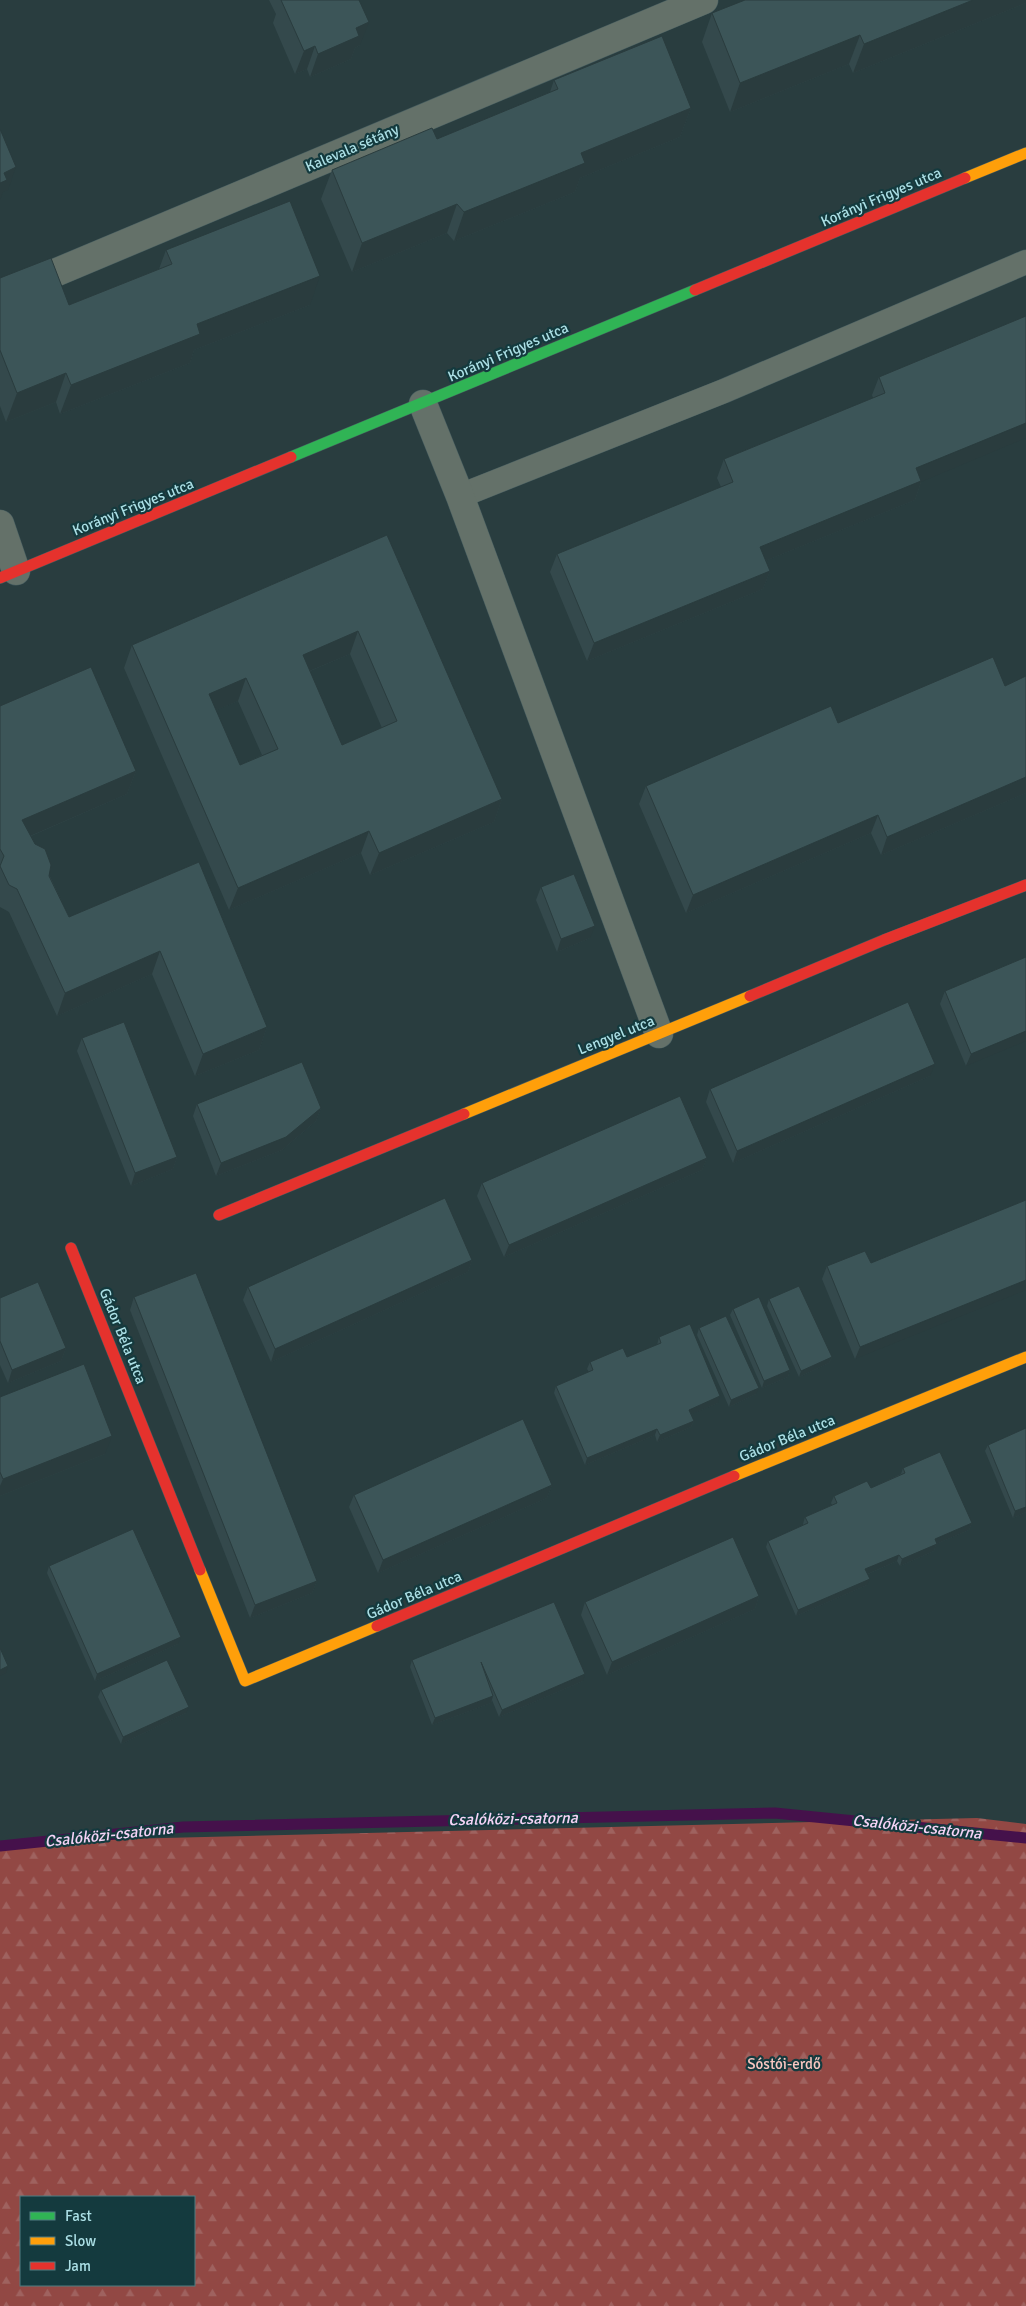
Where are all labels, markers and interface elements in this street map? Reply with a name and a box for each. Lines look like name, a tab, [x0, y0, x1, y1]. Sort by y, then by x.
street label: Kalevala sétány	[303, 120, 401, 176]
street label: Korányi Frigyes utca	[818, 163, 944, 231]
street label: Korányi Frigyes utca	[445, 318, 571, 386]
street label: Korányi Frigyes utca	[70, 474, 196, 540]
street label: Lengyel utca	[575, 1011, 657, 1059]
street label: Gádor Béla utca	[96, 1285, 150, 1387]
street label: Gádor Béla utca	[736, 1411, 838, 1465]
street label: Gádor Béla utca	[364, 1567, 464, 1623]
water label: Csalóközi-csatorna	[448, 1808, 579, 1830]
water label: Csalóközi-csatorna	[852, 1810, 983, 1844]
water label: Csalóközi-csatorna	[44, 1818, 175, 1852]
park label: Sóstói-erdő	[747, 2055, 821, 2073]
legend	[20, 2196, 195, 2286]
text: Fast	[65, 2207, 92, 2225]
text: Slow	[65, 2232, 96, 2250]
text: Jam	[65, 2257, 91, 2275]

